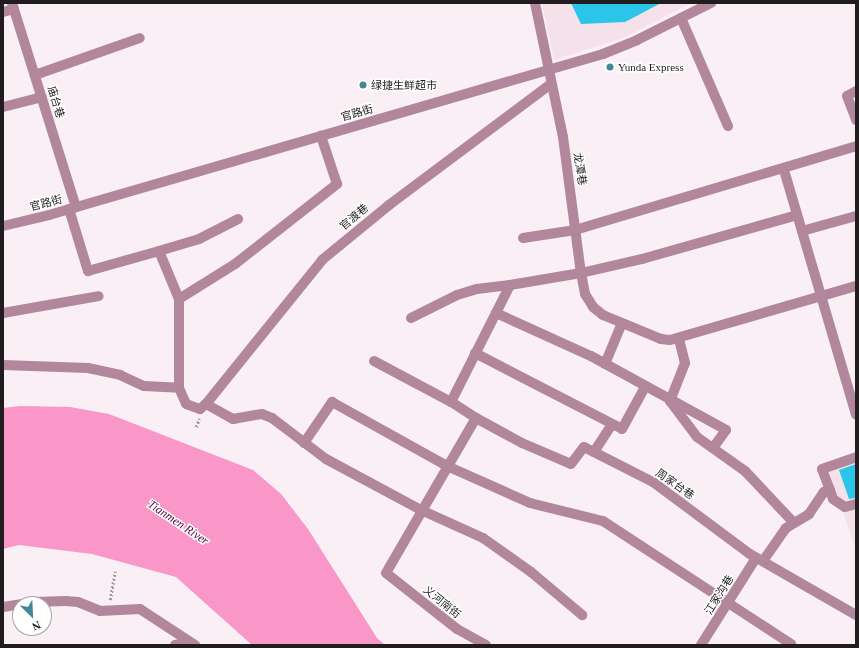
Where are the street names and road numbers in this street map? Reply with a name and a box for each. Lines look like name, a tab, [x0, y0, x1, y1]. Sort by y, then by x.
street label: 庙台巷	[45, 84, 67, 120]
street label: 官路街	[339, 102, 375, 124]
street label: 龙潭巷	[571, 152, 589, 186]
street label: 官路街	[28, 192, 64, 214]
street label: 官渡巷	[337, 201, 371, 233]
street label: 周家台巷	[653, 466, 697, 502]
street label: 江家沟巷	[702, 573, 736, 617]
street label: 义河南街	[421, 583, 463, 621]

